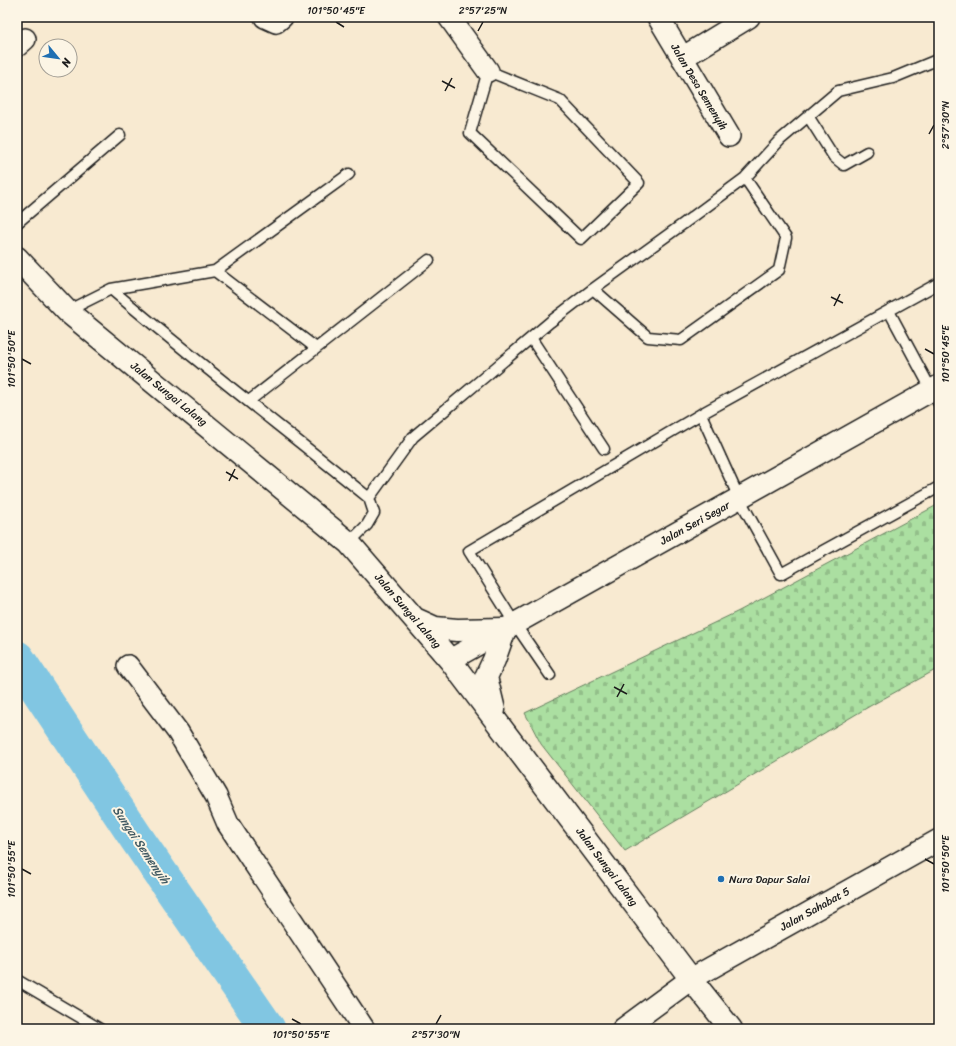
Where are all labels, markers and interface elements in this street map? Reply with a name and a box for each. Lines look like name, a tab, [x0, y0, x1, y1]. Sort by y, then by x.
text: 101°50'45"E	[307, 2, 366, 20]
text: 2°57'25"N	[459, 2, 507, 20]
north arrow	[38, 38, 78, 78]
street label: Jalan Desa Semenyih	[665, 39, 733, 134]
text: N	[56, 54, 77, 71]
text: 2°57'30"N	[937, 101, 955, 149]
text: 101°50'45"E	[937, 324, 955, 383]
text: 101°50'50"E	[3, 329, 21, 388]
street label: Jalan Sungai Lalang	[125, 356, 212, 431]
street label: Jalan Seri Segar	[655, 495, 735, 551]
street label: Jalan Sungai Lalang	[369, 568, 447, 653]
water label: Sungai Semenyih	[107, 801, 176, 890]
street label: Jalan Sungai Lalang	[570, 823, 643, 911]
text: 101°50'50"E	[937, 834, 955, 893]
text: 101°50'55"E	[3, 839, 21, 898]
place label: Nura Dapur Salai	[729, 870, 811, 889]
marker: Nura Dapur Salai	[716, 874, 726, 884]
street label: Jalan Sahabat 5	[775, 882, 854, 937]
text: 101°50'55"E	[272, 1026, 331, 1044]
text: 2°57'30"N	[412, 1026, 460, 1044]

